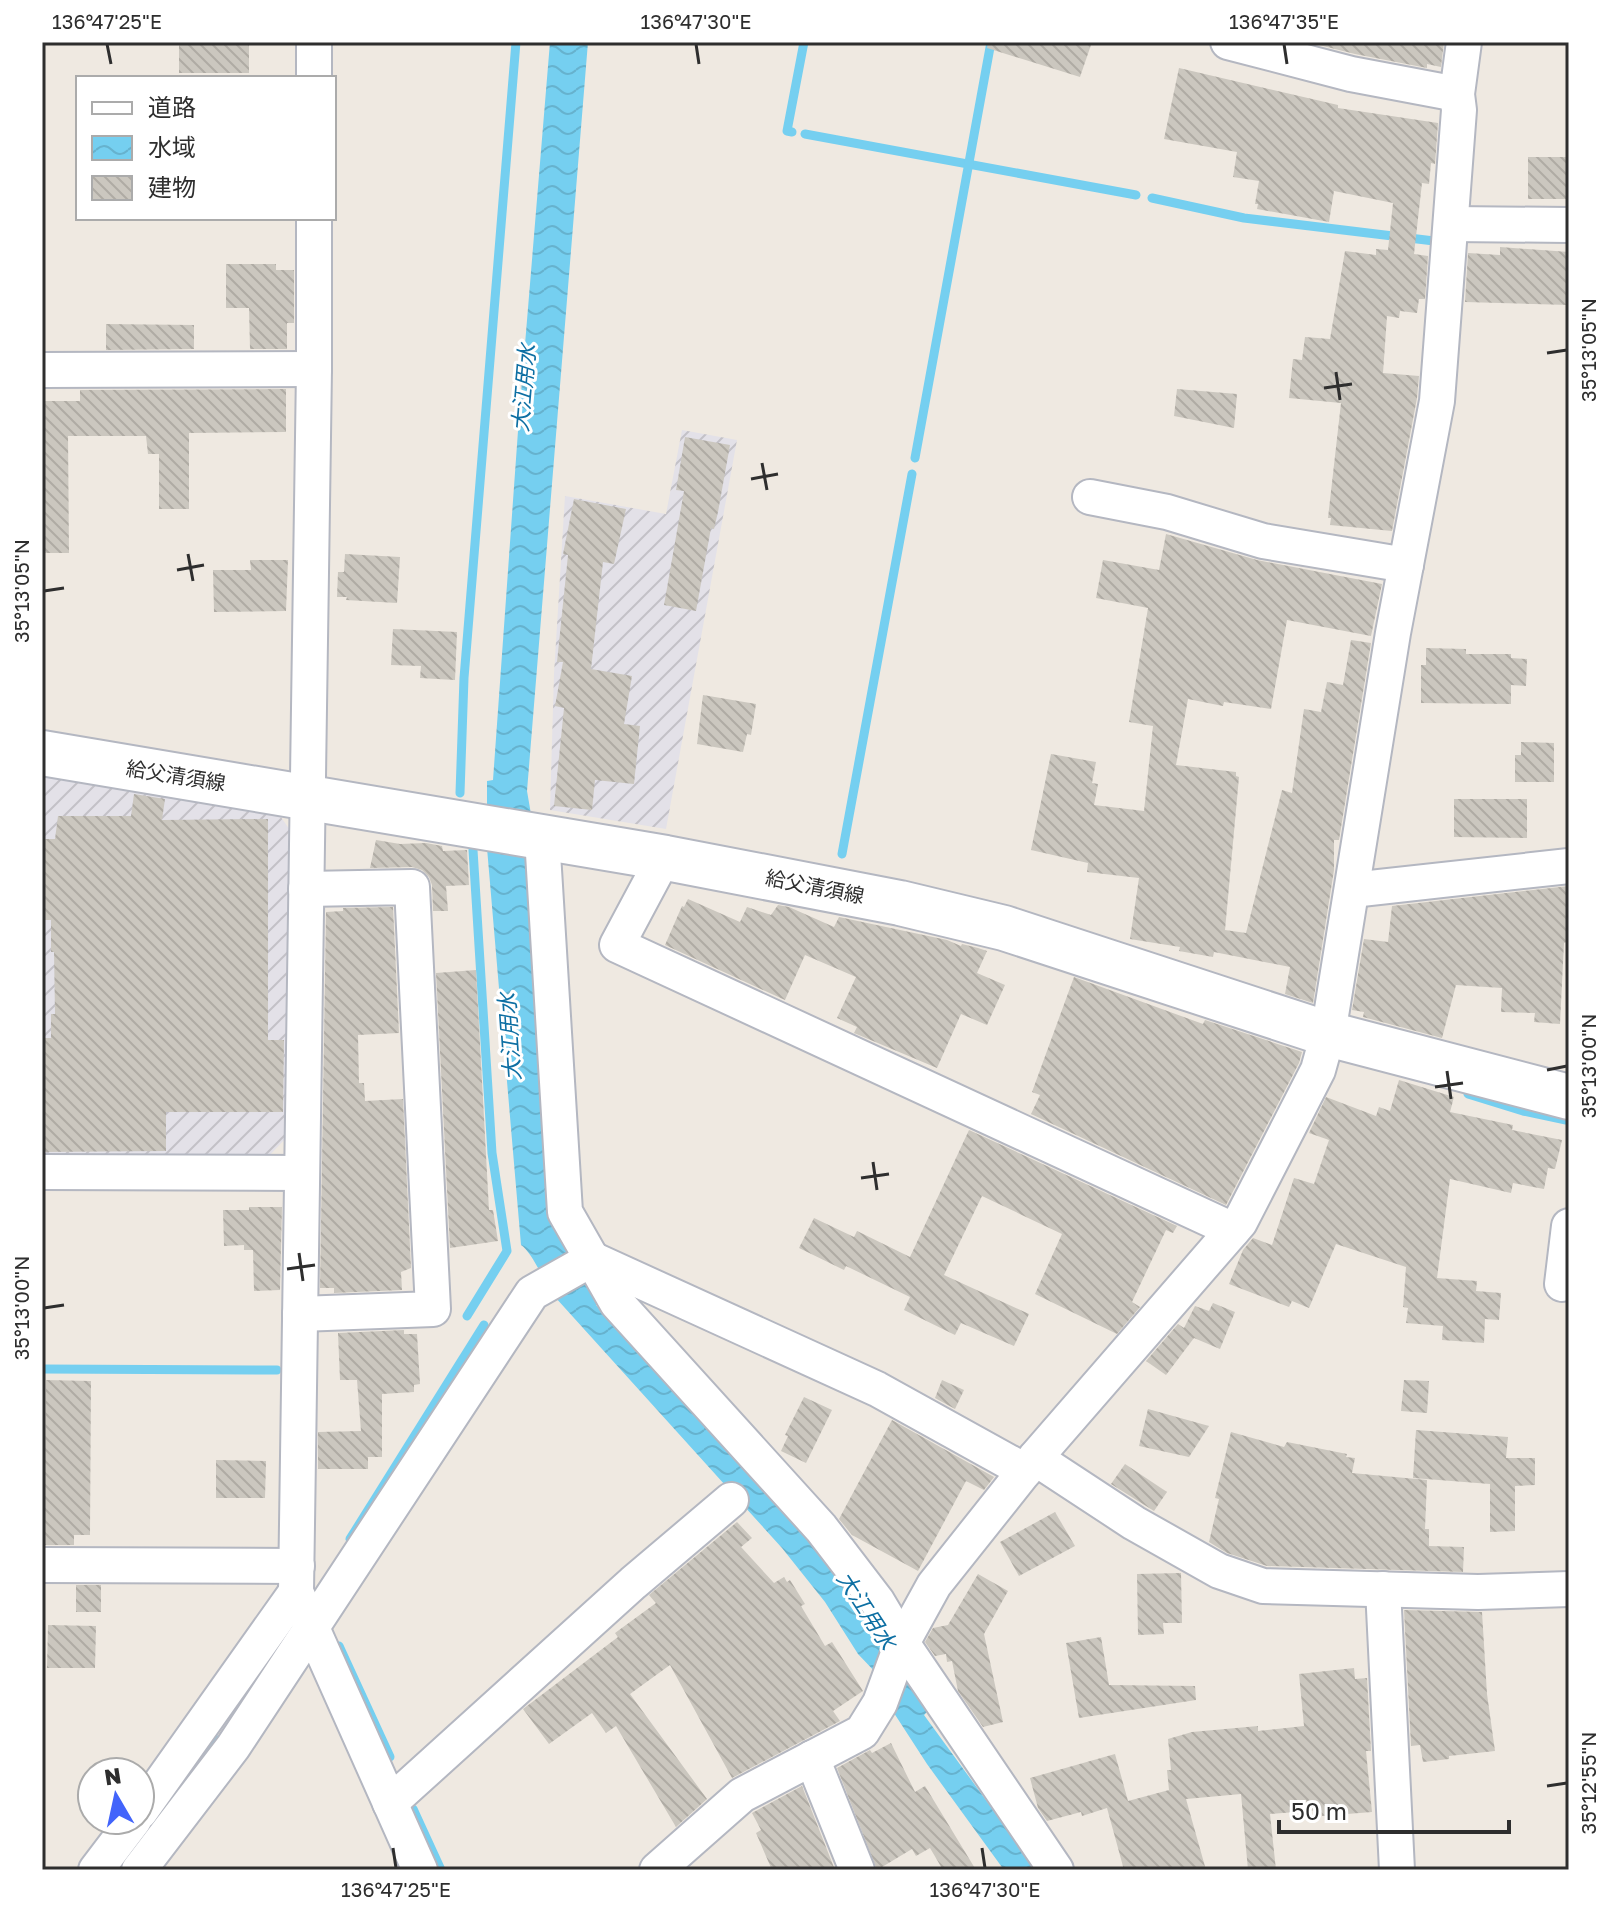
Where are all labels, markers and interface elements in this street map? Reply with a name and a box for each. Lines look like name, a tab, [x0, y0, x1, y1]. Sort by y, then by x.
text: 136°47'25"E	[52, 9, 162, 33]
text: 136°47'30"E	[641, 9, 751, 33]
text: 136°47'35"E	[1229, 9, 1339, 33]
legend	[76, 76, 336, 220]
text: 道路	[148, 92, 196, 121]
text: 水域	[148, 132, 196, 161]
text: 建物	[148, 172, 196, 201]
text: 35°13'05"N	[1576, 298, 1600, 402]
water label: 大江用水	[506, 341, 540, 433]
text: 35°13'05"N	[9, 539, 33, 643]
street label: 給父清須線	[125, 755, 227, 795]
street label: 給父清須線	[764, 865, 866, 907]
water label: 大江用水	[492, 990, 526, 1082]
text: 35°13'00"N	[1576, 1014, 1600, 1118]
text: 35°13'00"N	[9, 1256, 33, 1360]
water label: 大江用水	[832, 1566, 903, 1656]
text: 35°12'55"N	[1576, 1732, 1600, 1835]
north arrow	[76, 1756, 156, 1836]
text: N	[102, 1761, 123, 1790]
scale bar	[1279, 1784, 1509, 1834]
text: 50 m	[1291, 1796, 1347, 1825]
text: 136°47'25"E	[341, 1877, 451, 1901]
text: 136°47'30"E	[930, 1877, 1040, 1901]

